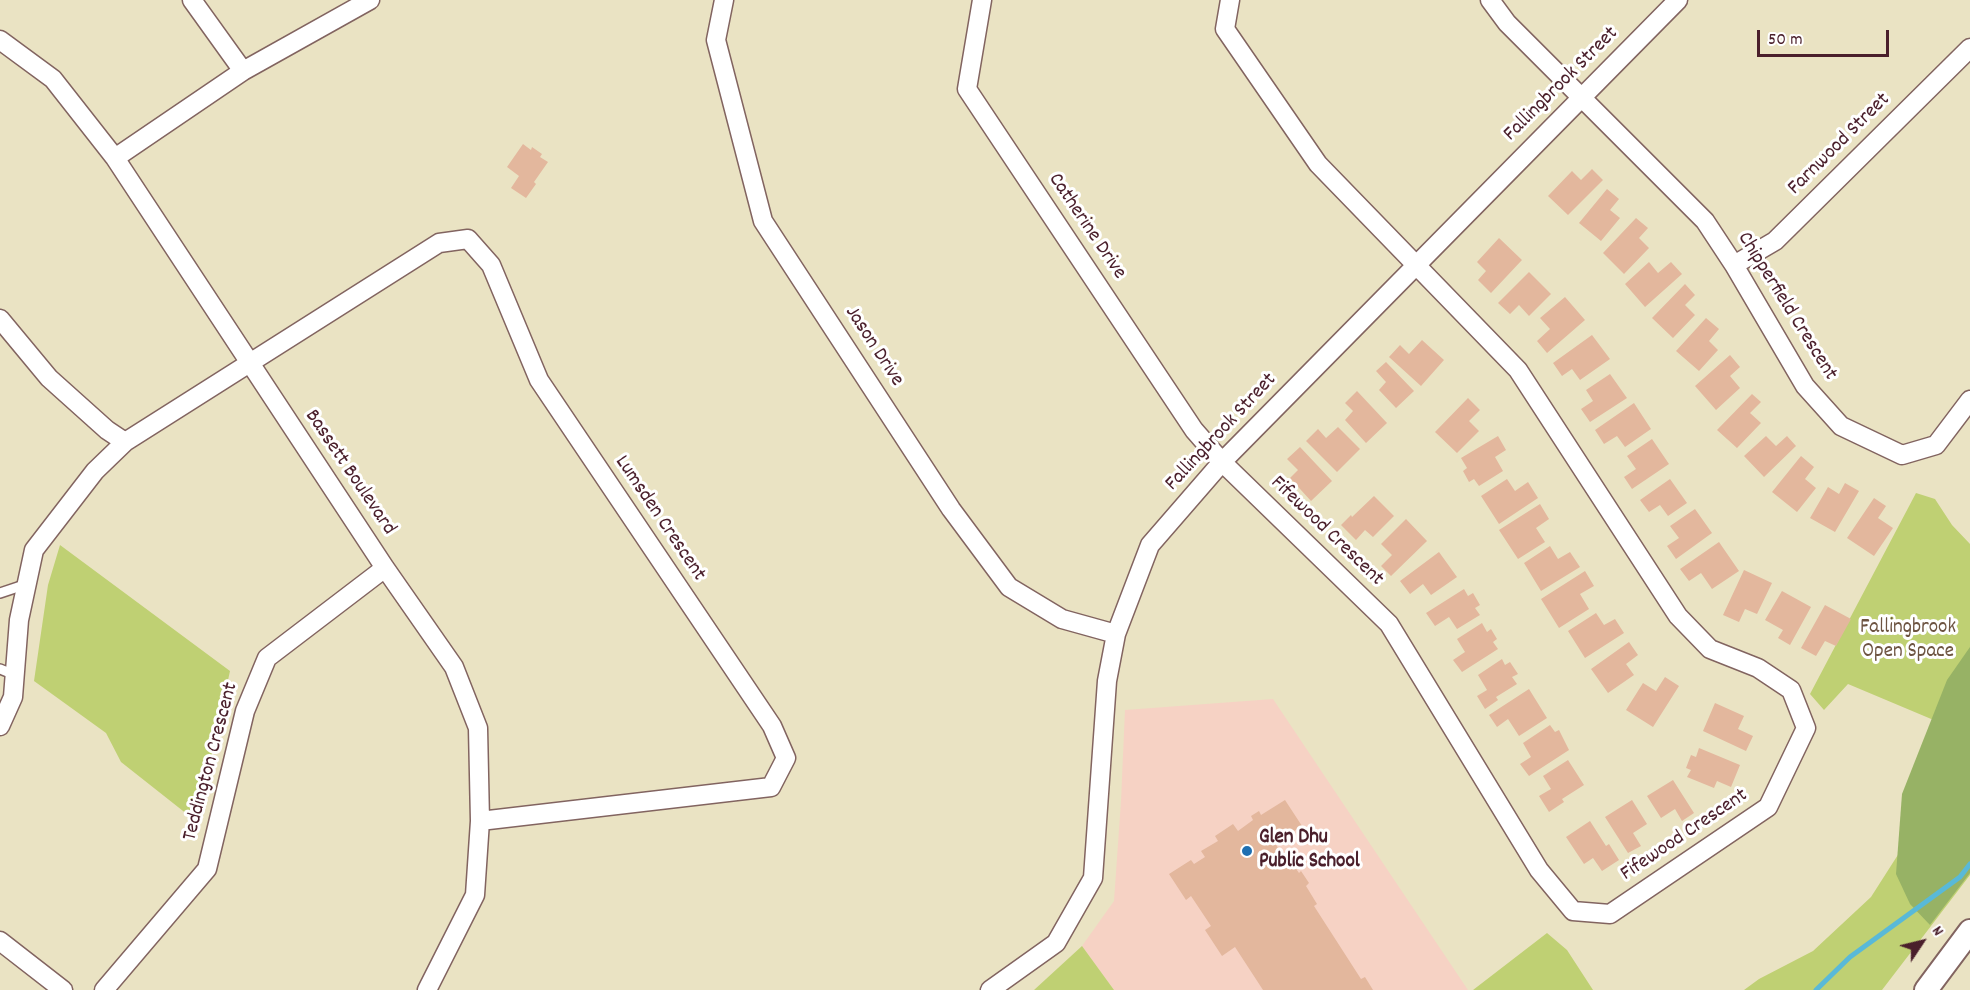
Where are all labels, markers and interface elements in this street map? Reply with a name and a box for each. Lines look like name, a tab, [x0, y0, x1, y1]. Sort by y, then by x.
scale bar	[1760, 18, 1892, 56]
street label: Fallingbrook Street	[1499, 22, 1625, 148]
text: 50 m	[1768, 28, 1803, 53]
street label: Farnwood Street	[1783, 88, 1897, 202]
street label: Catherine Drive	[1041, 169, 1131, 285]
street label: Chipperfield Crescent	[1730, 228, 1842, 386]
street label: Jason Drive	[838, 302, 908, 392]
street label: Fallingbrook Street	[1161, 369, 1283, 497]
street label: Bassett Boulevard	[298, 405, 400, 541]
street label: Lumsden Crescent	[608, 451, 710, 587]
street label: Fifewood Crescent	[1264, 471, 1388, 593]
park label: Fallingbrook Open Space	[1860, 616, 1956, 666]
street label: Teddington Crescent	[179, 680, 245, 844]
street label: Fifewood Crescent	[1617, 784, 1753, 888]
place label: Glen Dhu Public School	[1259, 826, 1360, 876]
marker: Glen Dhu Public School	[1240, 844, 1254, 858]
north arrow	[1892, 912, 1952, 972]
text: N	[1925, 922, 1949, 941]

